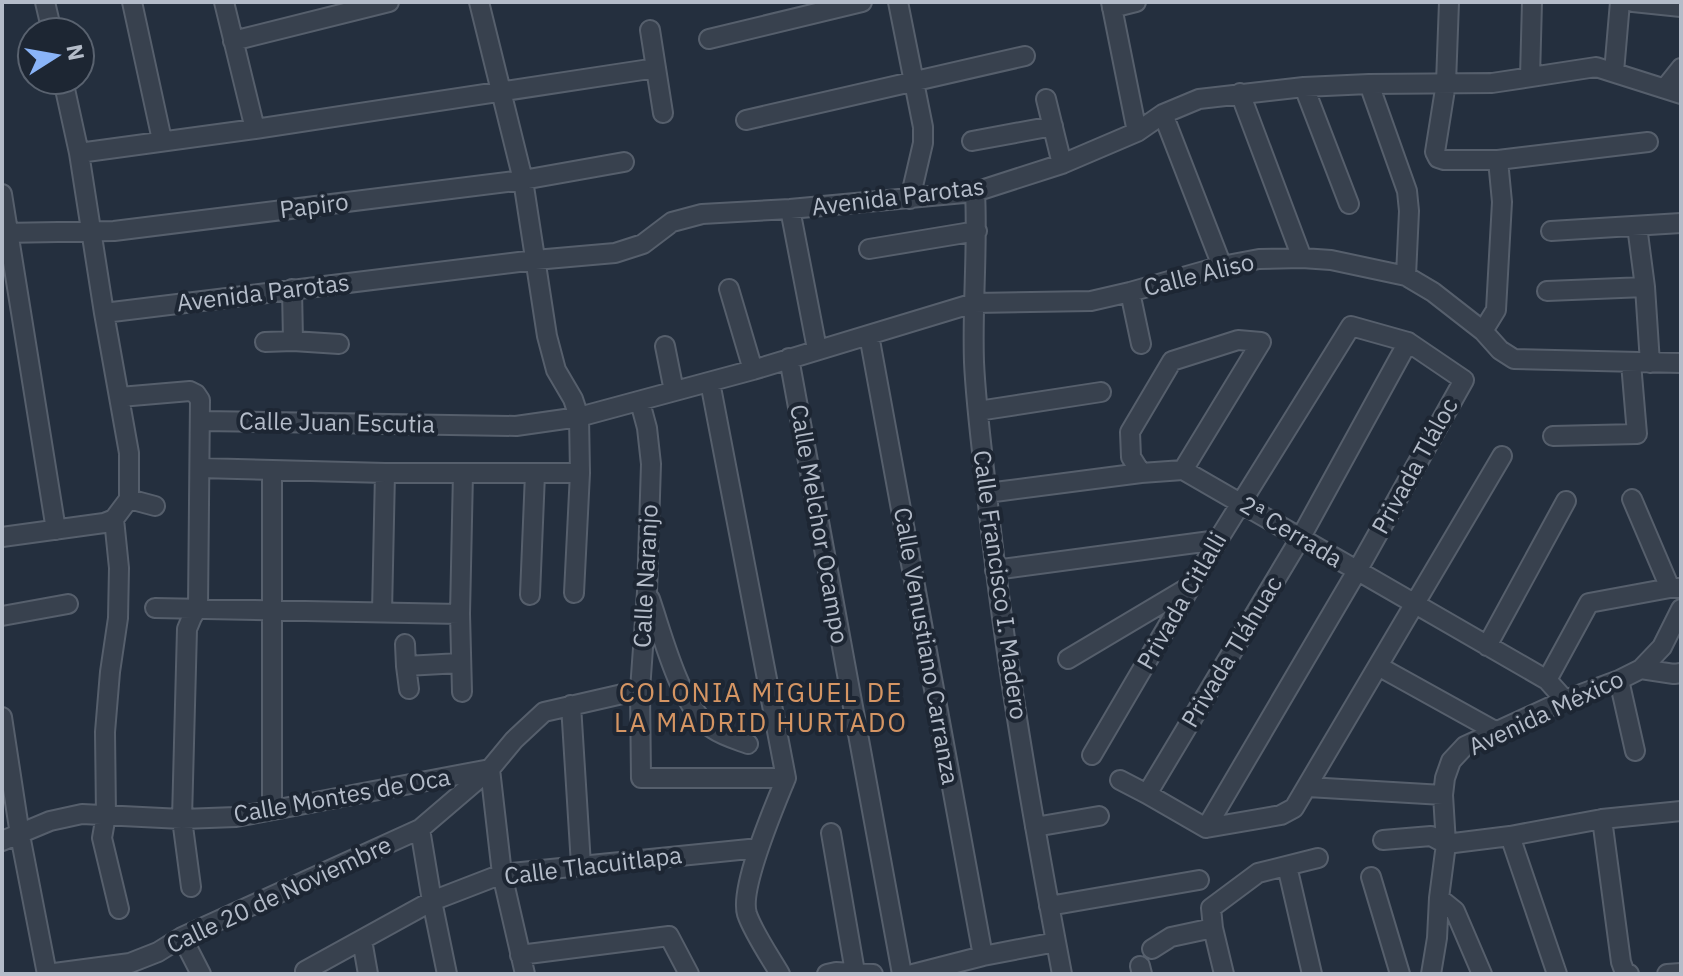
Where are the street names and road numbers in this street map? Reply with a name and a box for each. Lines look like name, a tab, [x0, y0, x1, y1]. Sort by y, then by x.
street label: Avenida Parotas	[810, 170, 986, 222]
street label: Papiro	[278, 185, 350, 225]
street label: Calle Aliso	[1140, 245, 1257, 303]
street label: Avenida Parotas	[175, 266, 351, 318]
street label: Privada Tláloc	[1364, 392, 1465, 539]
street label: Calle Melchor Ocampo	[783, 402, 857, 646]
street label: Calle Juan Escutia	[239, 404, 436, 440]
street label: Calle Francisco I. Madero	[966, 448, 1036, 722]
street label: 2ª Cerrada	[1234, 488, 1349, 575]
street label: Calle Naranjo	[625, 503, 665, 649]
street label: Calle Venustiano Carranza	[887, 505, 967, 787]
street label: Privada Citlalli	[1129, 526, 1233, 675]
street label: Privada Tláhuac	[1173, 570, 1289, 733]
street label: Avenida México	[1463, 662, 1628, 762]
street label: Calle Montes de Oca	[231, 760, 453, 830]
street label: Calle 20 de Noviembre	[161, 828, 396, 960]
street label: Calle Tlacuitlapa	[502, 838, 684, 892]

